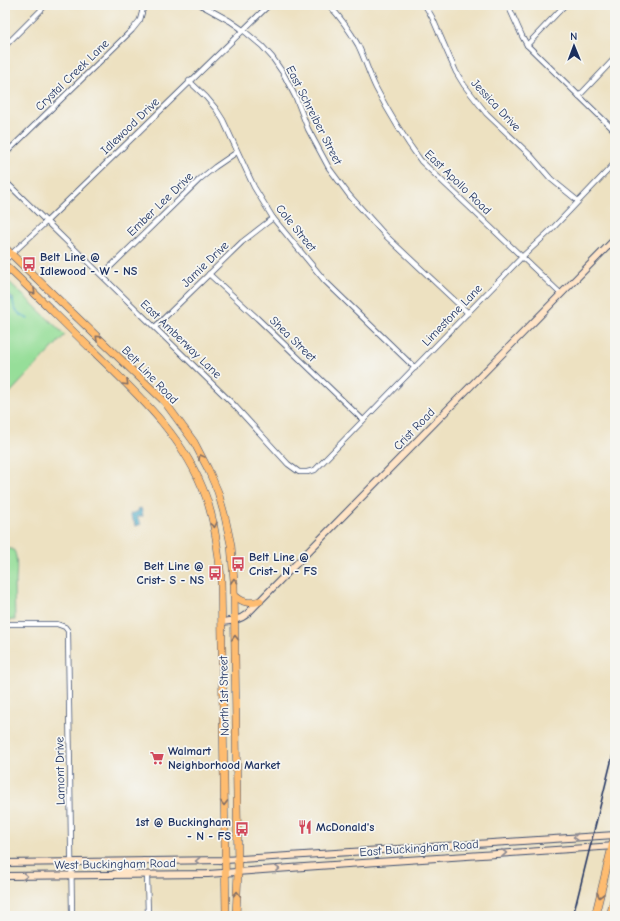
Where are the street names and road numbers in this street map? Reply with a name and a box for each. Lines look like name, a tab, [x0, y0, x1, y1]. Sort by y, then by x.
street label: Crystal Creek Lane	[32, 36, 112, 114]
street label: East Schreiber Street	[283, 63, 345, 167]
street label: Jessica Drive	[468, 76, 524, 134]
street label: Idlewood Drive	[98, 95, 162, 157]
street label: East Apollo Road	[422, 147, 494, 217]
street label: Ember Lee Drive	[124, 169, 196, 239]
street label: Cole Street	[273, 202, 320, 255]
street label: Jamie Drive	[178, 238, 232, 290]
street label: Limestone Lane	[419, 281, 485, 349]
street label: East Amberway Lane	[138, 297, 224, 381]
street label: Shea Street	[267, 313, 320, 365]
street label: Belt Line Road	[119, 343, 181, 407]
street label: Crist Road	[390, 405, 438, 453]
street label: North 1st Street	[216, 655, 232, 736]
street label: Lamont Drive	[52, 737, 68, 805]
street label: East Buckingham Road	[359, 837, 479, 859]
street label: West Buckingham Road	[54, 856, 176, 872]

